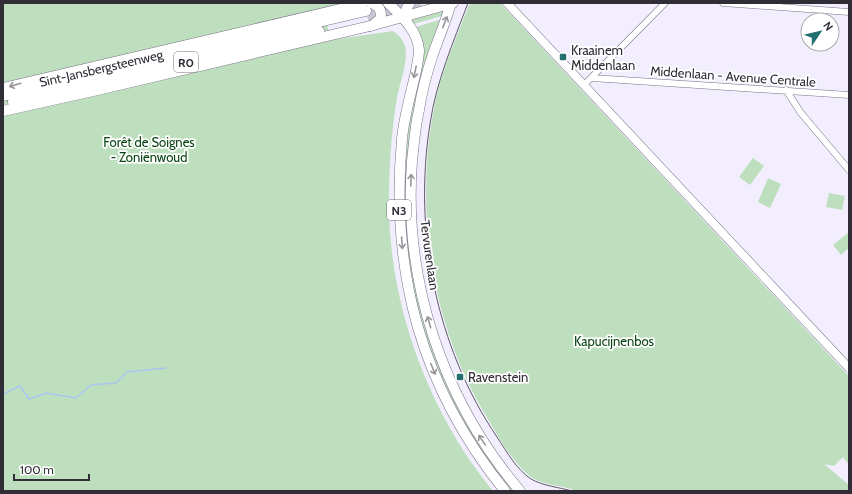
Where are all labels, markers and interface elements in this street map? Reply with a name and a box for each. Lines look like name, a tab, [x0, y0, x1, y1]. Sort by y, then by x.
north arrow	[800, 12, 840, 52]
one-way arrow	[441, 16, 449, 28]
text: N	[820, 19, 836, 33]
place label: Kraainem Middenlaan	[571, 42, 635, 73]
street label: Sint-Jansbergsteenweg	[38, 46, 165, 90]
road number: R0	[174, 52, 198, 72]
marker: Kraainem Middenlaan	[558, 52, 568, 62]
street label: Middenlaan - Avenue Centrale	[650, 62, 817, 90]
one-way arrow	[411, 66, 419, 79]
one-way arrow	[9, 81, 22, 89]
park label: Forêt de Soignes - Zoniënwoud	[103, 134, 195, 165]
one-way arrow	[408, 174, 415, 187]
road number: N3	[387, 200, 411, 220]
street label: Tervurenlaan	[417, 219, 443, 291]
one-way arrow	[398, 236, 405, 249]
one-way arrow	[425, 316, 432, 329]
park label: Kapucijnenbos	[574, 333, 655, 350]
one-way arrow	[429, 362, 437, 374]
place label: Ravenstein	[468, 369, 528, 385]
marker: Ravenstein	[455, 372, 465, 382]
one-way arrow	[478, 435, 486, 446]
scale bar	[14, 456, 89, 482]
text: 100 m	[20, 462, 54, 477]

